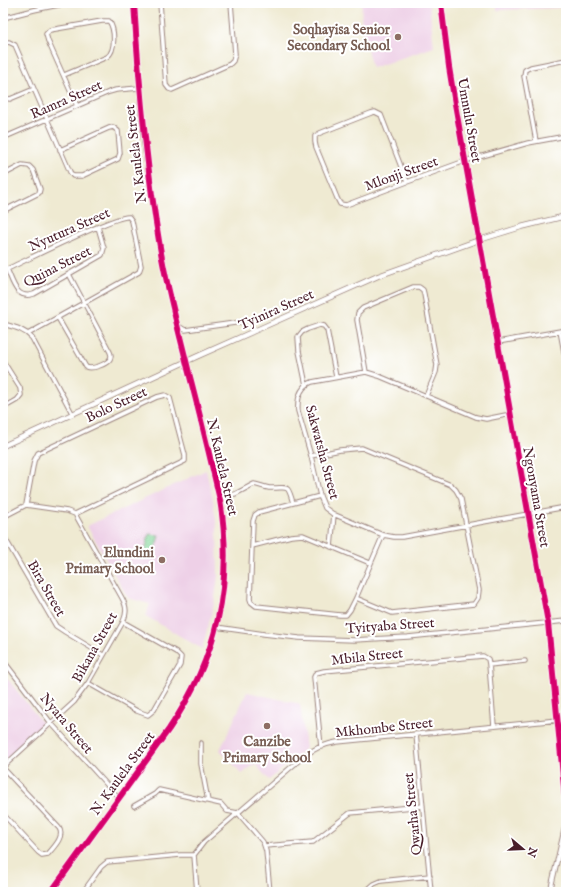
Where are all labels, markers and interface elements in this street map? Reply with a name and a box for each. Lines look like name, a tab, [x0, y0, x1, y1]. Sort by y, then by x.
place label: Soqhayisa Senior Secondary School	[287, 21, 391, 55]
marker: Soqhayisa Senior Secondary School	[393, 32, 403, 42]
street label: Ramra Street	[28, 76, 105, 124]
street label: Umnulu Street	[453, 76, 485, 164]
street label: N. Kaulela Street	[121, 103, 151, 204]
street label: Mlonji Street	[362, 152, 441, 196]
street label: Nyutura Street	[26, 204, 113, 256]
street label: Quina Street	[20, 242, 95, 292]
street label: Tyinira Street	[236, 285, 317, 334]
street label: Bolo Street	[83, 383, 150, 427]
street label: Sakwatsha Street	[301, 403, 343, 502]
street label: N. Kaulela Street	[202, 417, 242, 518]
street label: Ngonyama Street	[518, 446, 554, 549]
place label: Elundini Primary School	[66, 544, 155, 578]
marker: Elundini Primary School	[157, 555, 167, 565]
street label: Bira Street	[23, 557, 70, 620]
street label: Bikana Street	[68, 609, 122, 686]
street label: Tyityaba Street	[345, 614, 435, 638]
street label: Mbila Street	[330, 644, 404, 670]
street label: Nyara Street	[36, 690, 97, 758]
street label: Mkhombe Street	[334, 714, 434, 742]
marker: Canzibe Primary School	[262, 721, 272, 731]
street label: N. Kaulela Street	[86, 728, 159, 819]
place label: Canzibe Primary School	[223, 733, 312, 767]
street label: Qwarha Street	[400, 771, 426, 856]
north arrow	[503, 829, 543, 869]
text: N	[523, 844, 540, 859]

